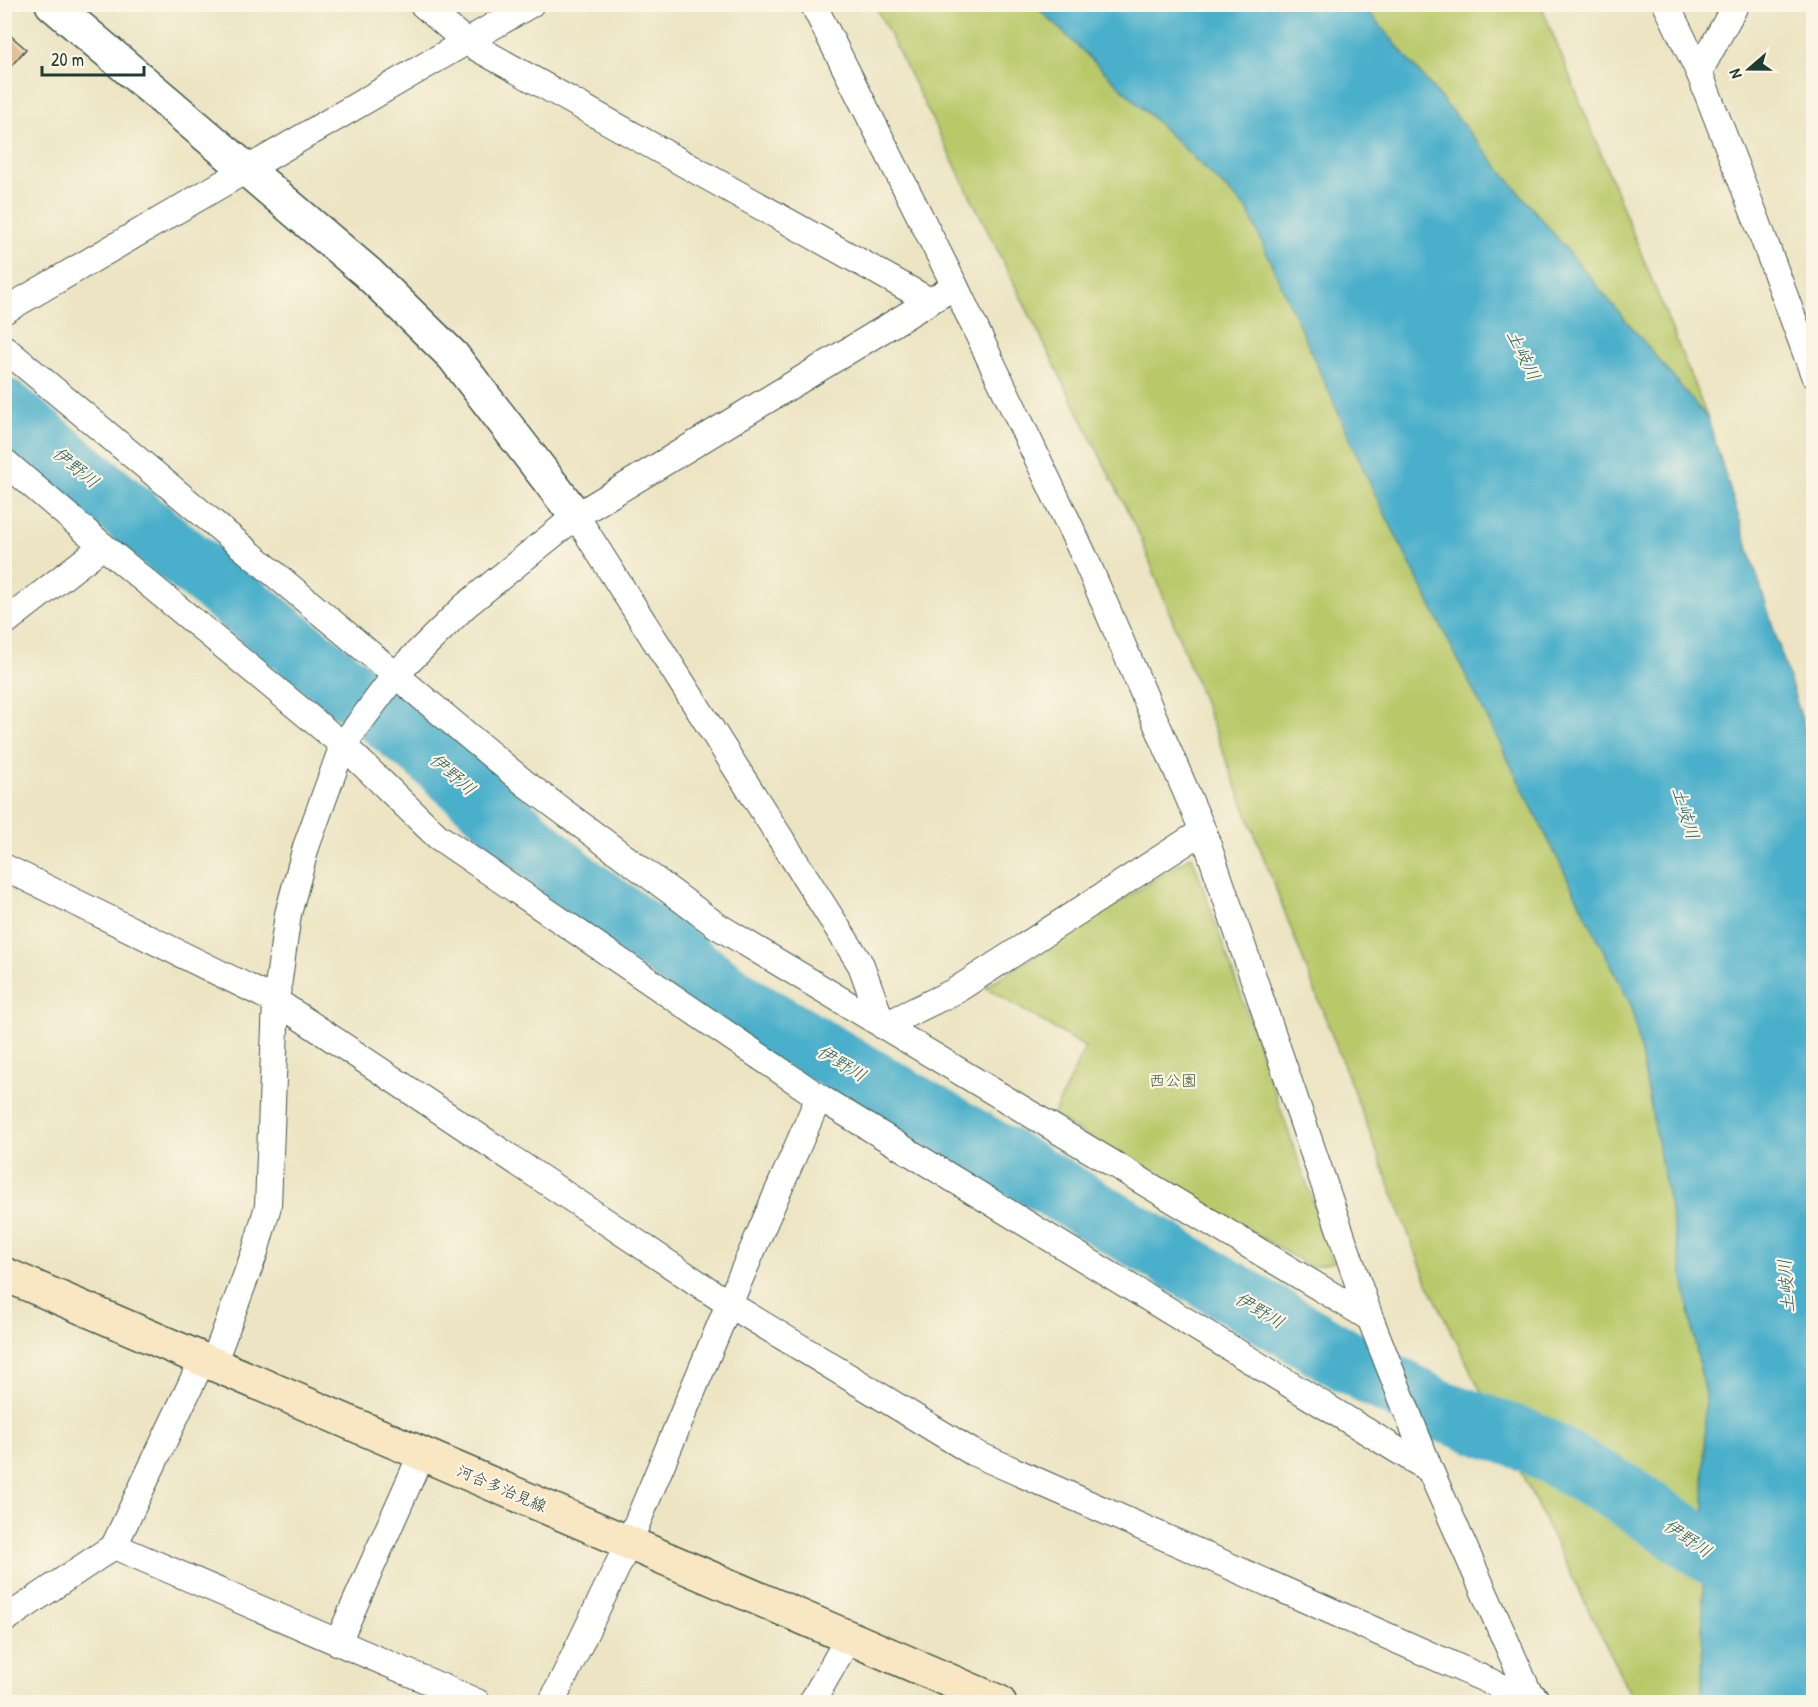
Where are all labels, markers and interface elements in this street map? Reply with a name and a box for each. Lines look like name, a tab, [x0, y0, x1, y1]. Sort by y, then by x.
scale bar	[42, 39, 144, 77]
north arrow	[1719, 39, 1779, 99]
text: 20 m	[51, 47, 84, 72]
text: N	[1723, 66, 1747, 82]
water label: 土岐川	[1501, 325, 1547, 385]
water label: 伊野川	[47, 440, 105, 494]
water label: 伊野川	[424, 747, 482, 801]
water label: 土岐川	[1666, 784, 1706, 842]
water label: 伊野川	[812, 1038, 872, 1088]
park label: 西公園	[1149, 1069, 1197, 1091]
water label: 土岐川	[1772, 1258, 1800, 1314]
water label: 伊野川	[1230, 1285, 1290, 1335]
street label: 河合多治見線	[454, 1459, 550, 1517]
water label: 伊野川	[1659, 1513, 1717, 1563]

